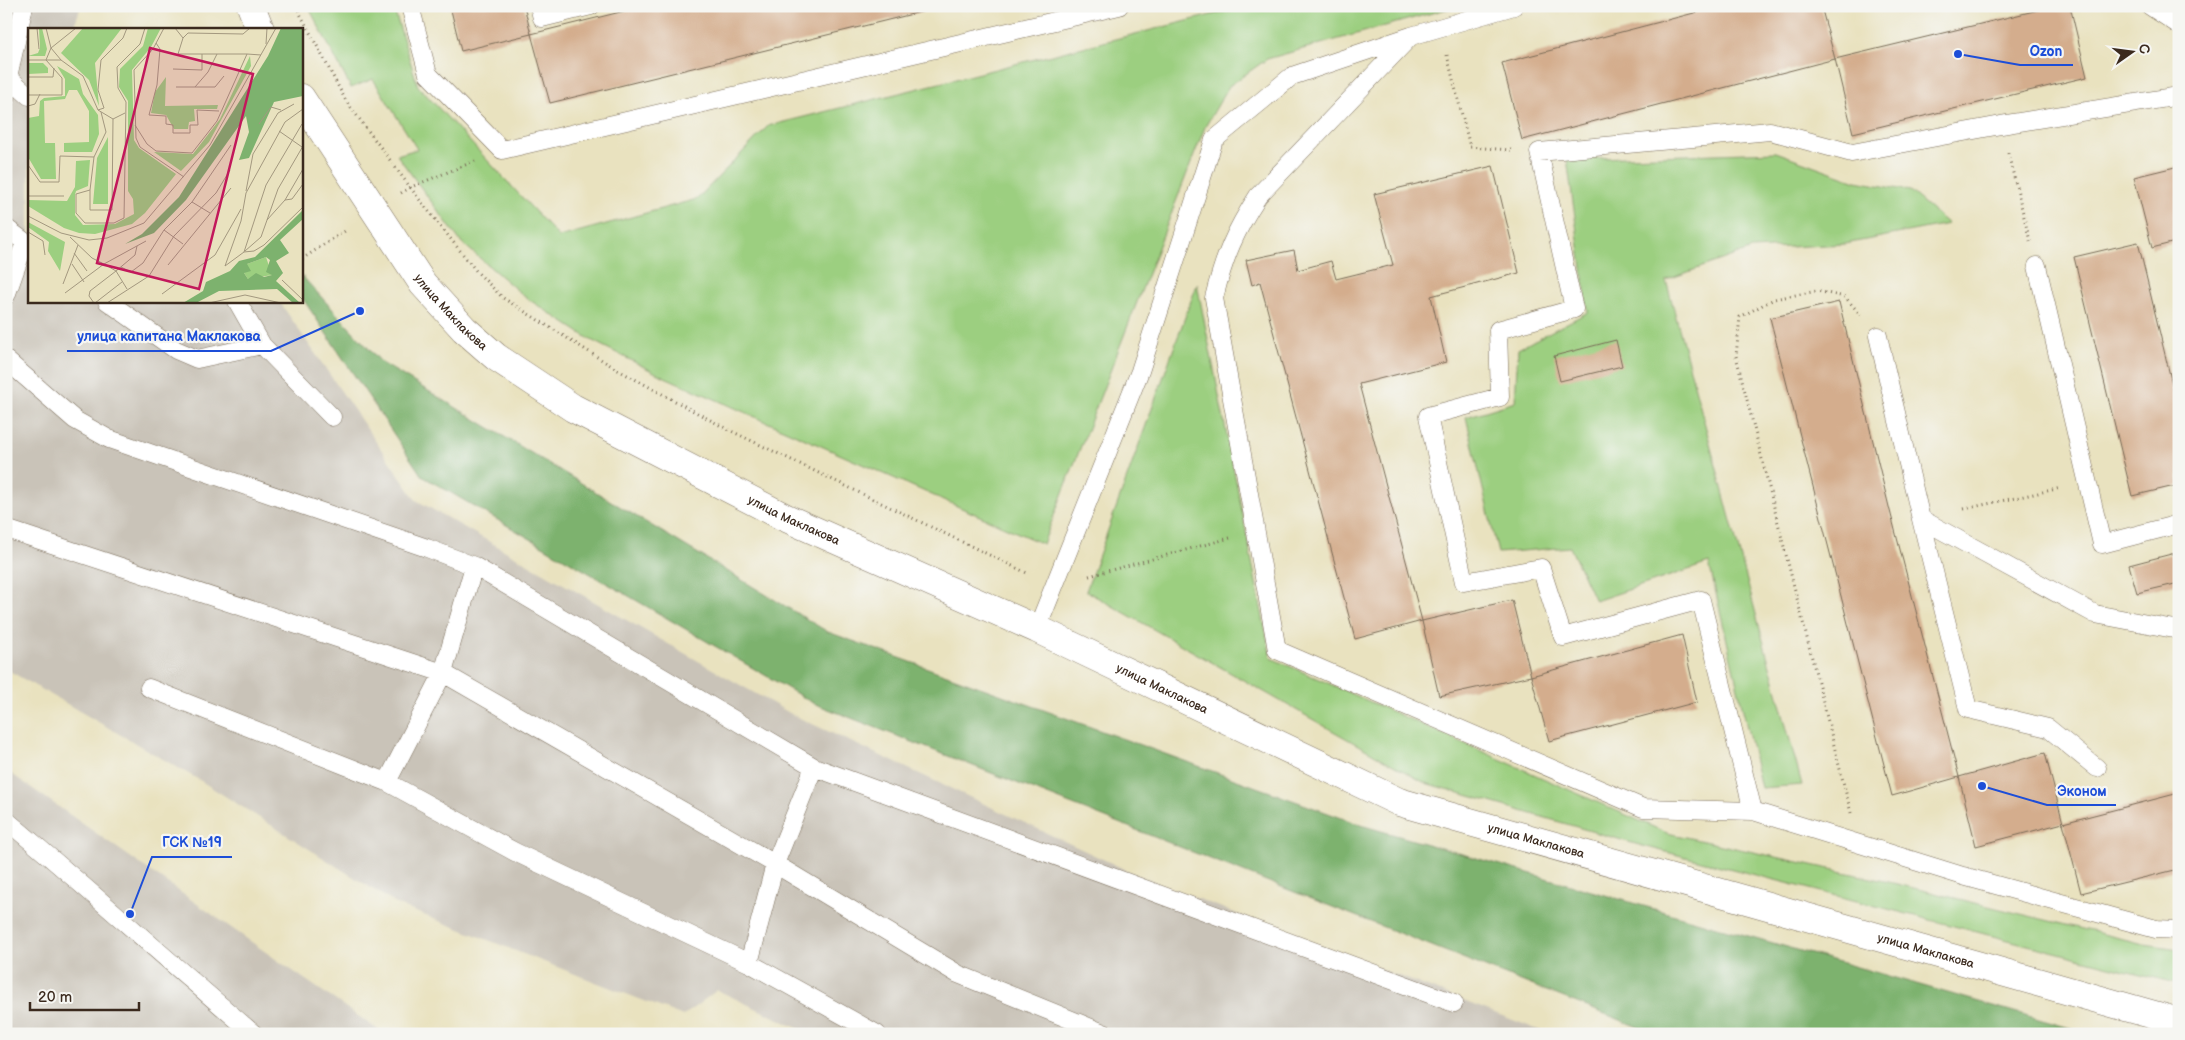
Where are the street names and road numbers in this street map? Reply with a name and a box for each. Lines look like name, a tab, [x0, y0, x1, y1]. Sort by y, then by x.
street label: улица Маклакова	[411, 271, 490, 353]
street label: улица Маклакова	[745, 492, 842, 548]
street label: улица Маклакова	[1114, 660, 1210, 717]
street label: улица Маклакова	[1486, 820, 1586, 861]
street label: улица Маклакова	[1876, 930, 1976, 971]

